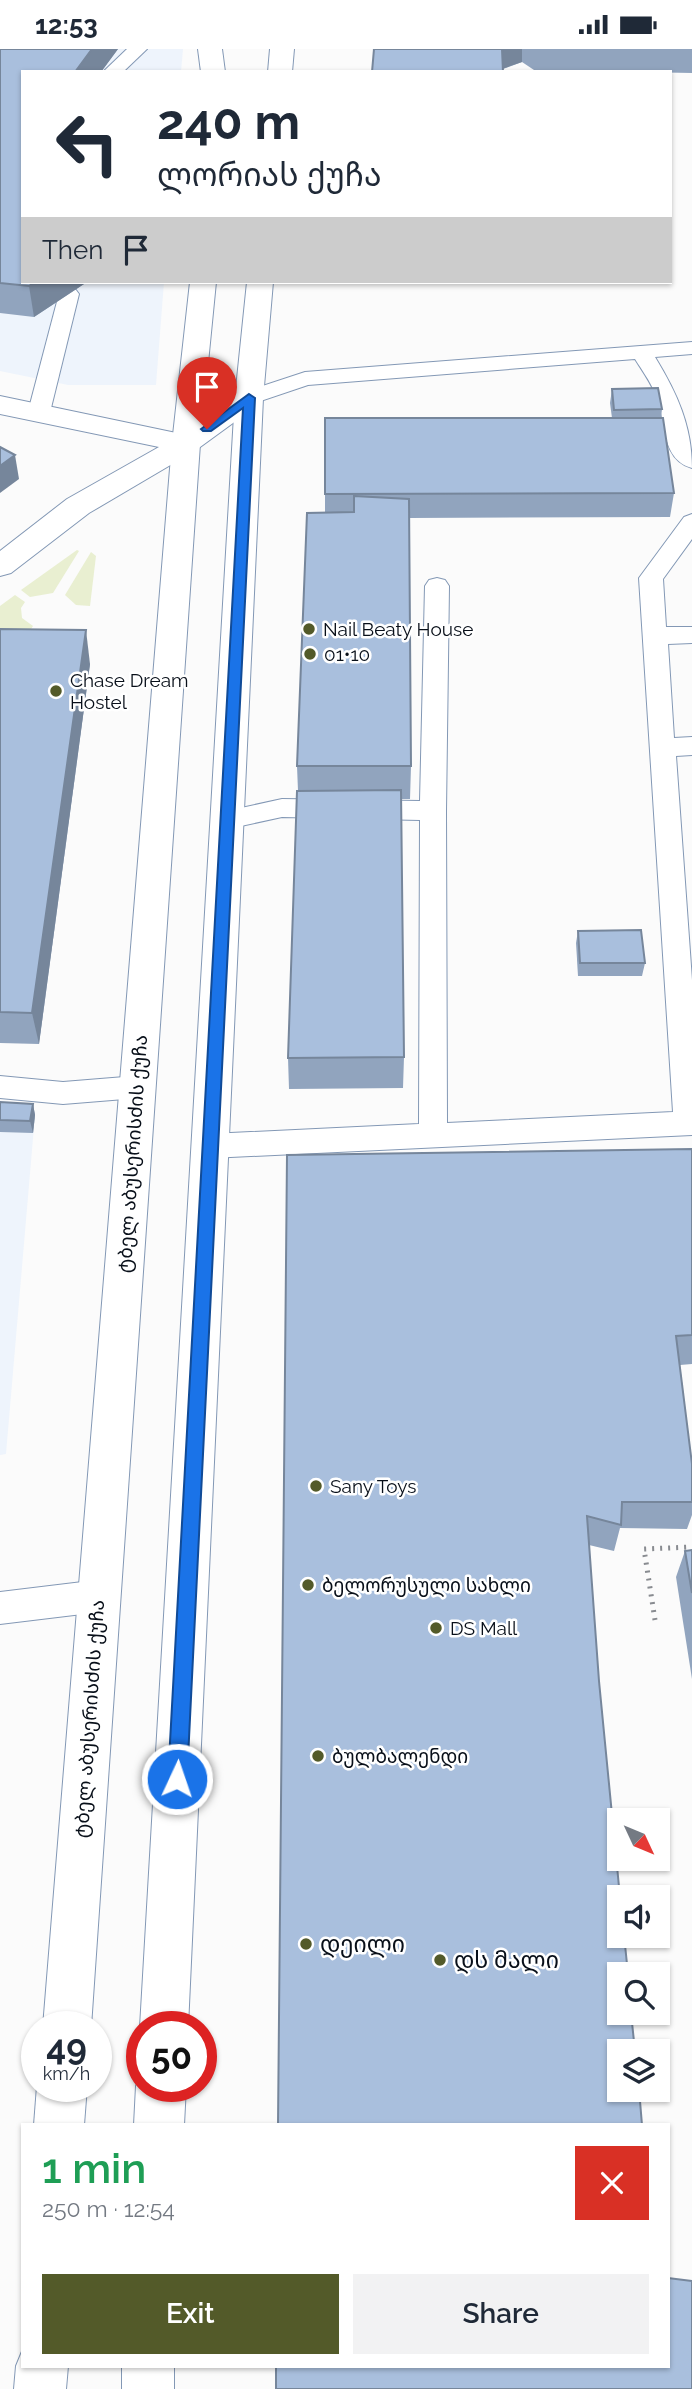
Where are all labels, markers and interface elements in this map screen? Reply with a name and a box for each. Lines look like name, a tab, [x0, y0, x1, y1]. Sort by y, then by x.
text: 12:53	[35, 10, 98, 40]
text: 240 m	[157, 93, 300, 150]
icon: left	[42, 98, 133, 189]
text: ლორიას ქუჩა	[157, 156, 381, 193]
icon: arrive	[117, 231, 155, 269]
text: Then	[42, 235, 103, 265]
pin	[177, 357, 237, 429]
icon: arrive	[188, 368, 226, 406]
place label: Nail Beaty House	[323, 618, 473, 640]
marker: Nail Beaty House	[301, 621, 317, 637]
place label: 01•10	[324, 643, 370, 665]
marker: 01•10	[302, 646, 318, 662]
place label: Chase Dream Hostel	[70, 669, 189, 713]
marker: Chase Dream Hostel	[48, 683, 64, 699]
street label: ტბელ აბუსერისძის ქუჩა	[113, 1034, 153, 1274]
place label: Sany Toys	[330, 1475, 416, 1497]
marker: Sany Toys	[308, 1478, 324, 1494]
place label: ბელორუსული სახლი	[322, 1574, 531, 1598]
marker: ბელორუსული სახლი	[300, 1577, 316, 1593]
street label: ტბელ აბუსერისძის ქუჩა	[70, 1599, 110, 1839]
place label: DS Mall	[450, 1617, 518, 1639]
marker: DS Mall	[428, 1620, 444, 1636]
position arrow	[140, 1742, 214, 1816]
place label: ბულბალენდი	[332, 1745, 468, 1769]
marker: ბულბალენდი	[310, 1748, 326, 1764]
north arrow	[607, 1808, 670, 1871]
map controls	[607, 1808, 670, 2102]
button: sound	[607, 1885, 670, 1948]
place label: დეილი	[320, 1930, 405, 1958]
marker: დეილი	[298, 1936, 314, 1952]
place label: დს მალი	[454, 1946, 559, 1974]
marker: დს მალი	[432, 1952, 448, 1968]
button: search	[607, 1962, 670, 2025]
speed limit sign: 50	[126, 2011, 217, 2102]
text: 49	[46, 2027, 87, 2068]
button: layers	[607, 2039, 670, 2102]
text: km/h	[43, 2063, 90, 2084]
text: 1 min	[42, 2144, 146, 2193]
button: close	[575, 2146, 649, 2220]
text: 250 m · 12:54	[42, 2195, 175, 2222]
button: Exit	[42, 2274, 339, 2354]
button: Share	[353, 2274, 649, 2354]

